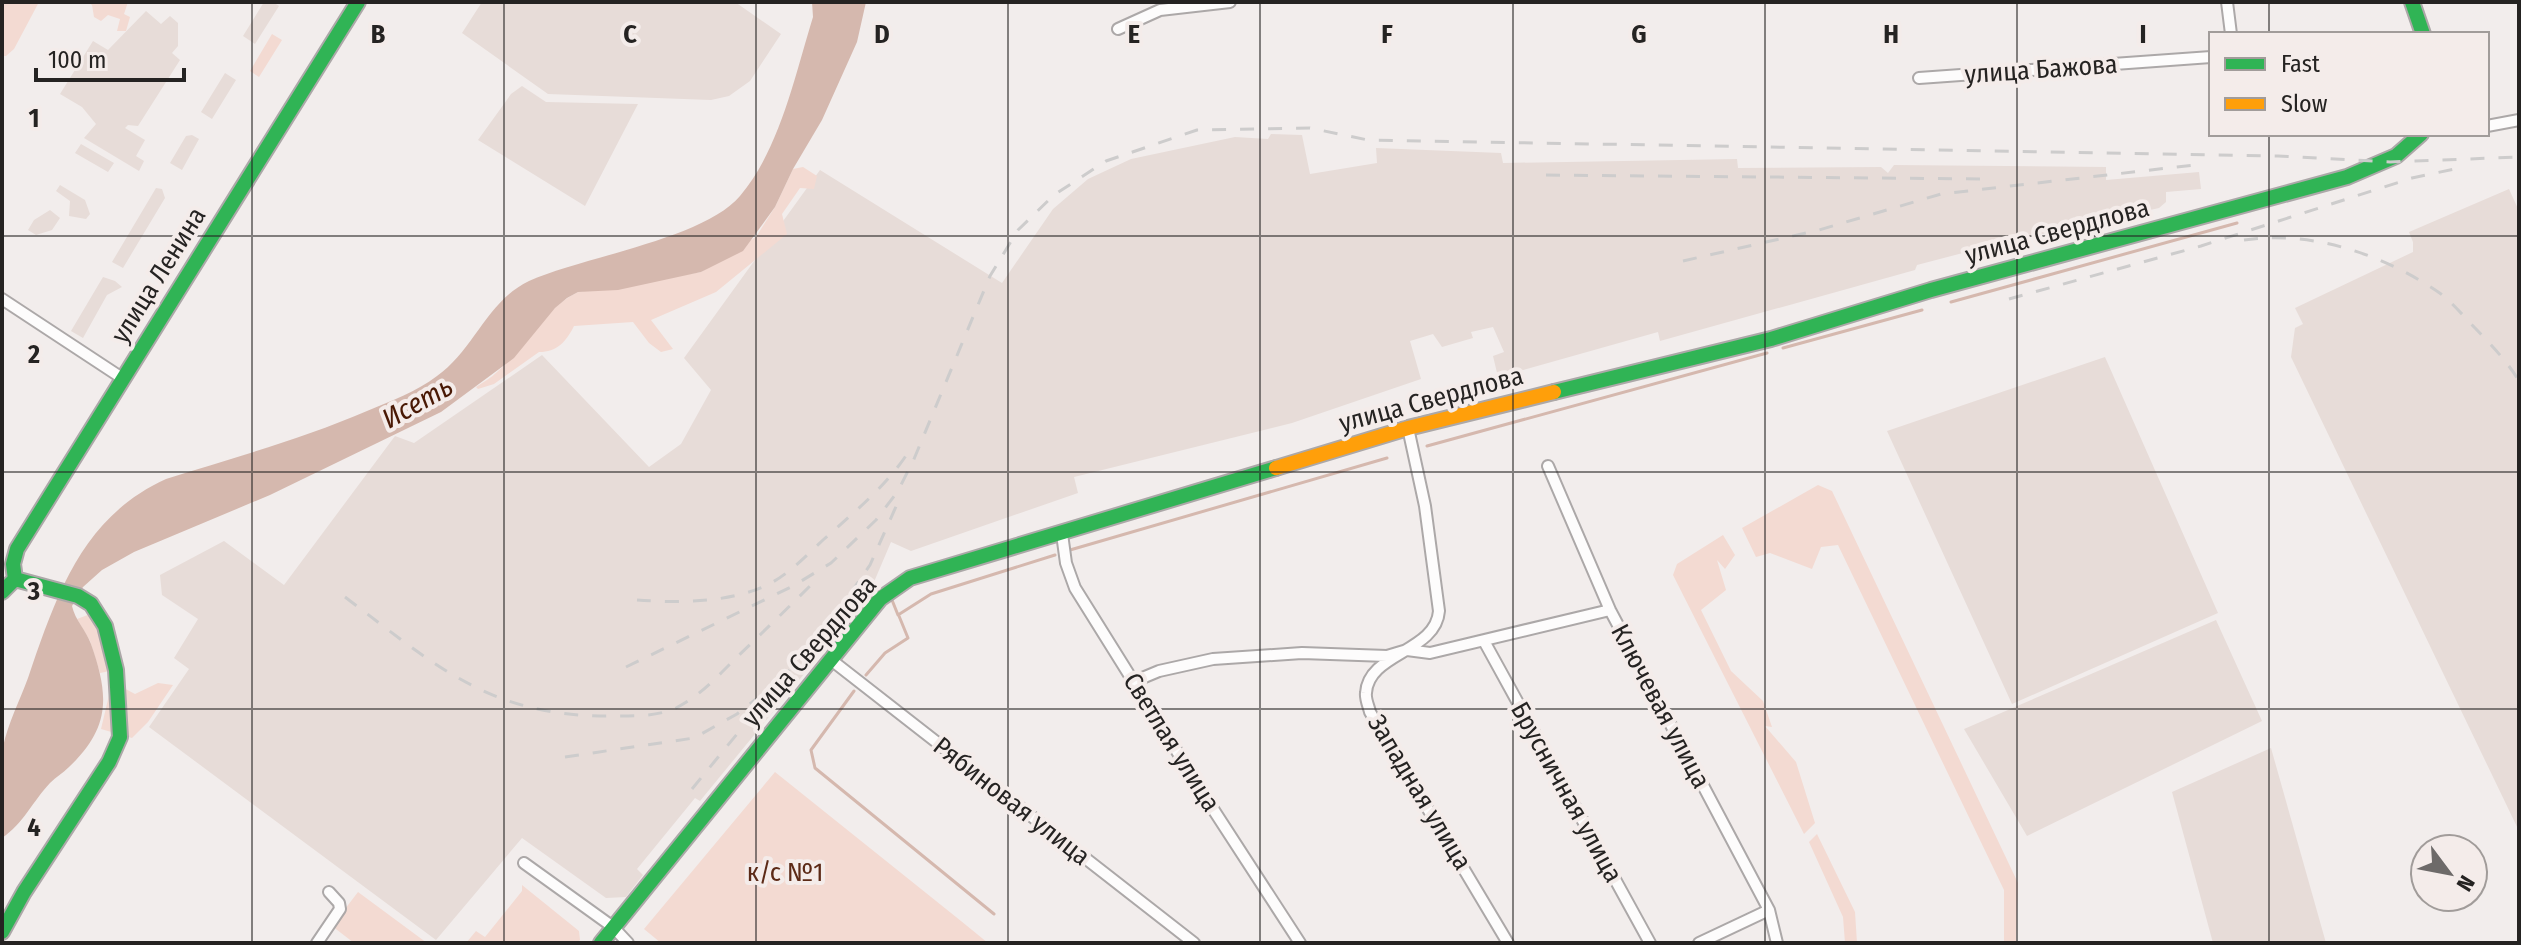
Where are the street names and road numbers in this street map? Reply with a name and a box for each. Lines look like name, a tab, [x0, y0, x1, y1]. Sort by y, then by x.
street label: улица Бажова	[1963, 49, 2119, 90]
street label: улица Свердлова	[1962, 192, 2153, 271]
street label: улица Ленина	[105, 202, 212, 349]
street label: улица Свердлова	[1336, 360, 1527, 439]
street label: улица Свердлова	[736, 570, 883, 733]
street label: Ключевая улица	[1604, 619, 1717, 793]
street label: Светлая улица	[1117, 667, 1226, 817]
street label: Брусничная улица	[1504, 697, 1629, 888]
street label: Западная улица	[1361, 709, 1478, 875]
street label: Рябиновая улица	[927, 731, 1096, 872]

